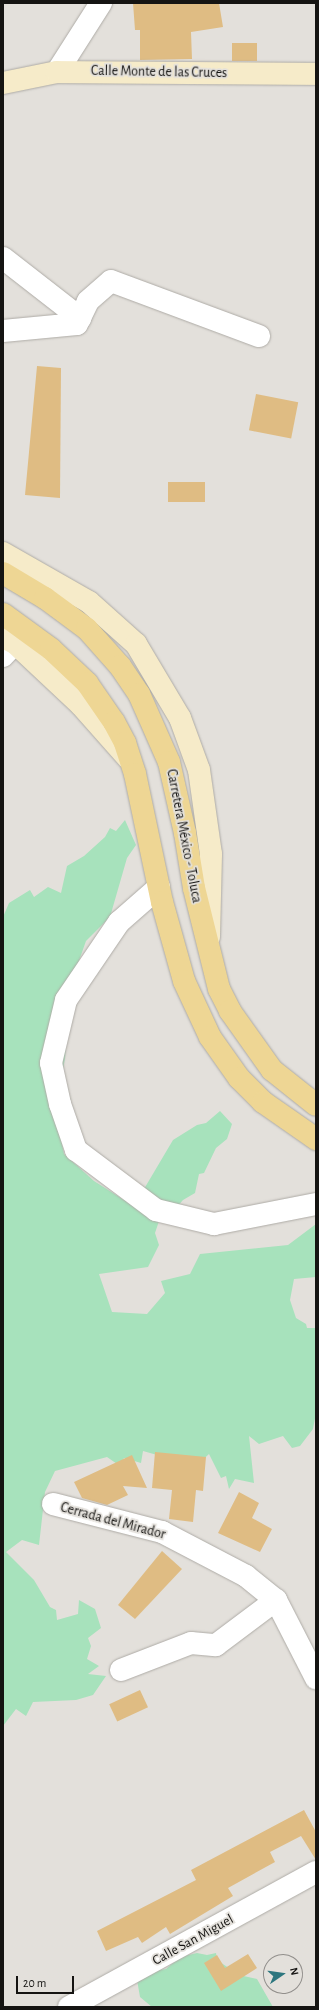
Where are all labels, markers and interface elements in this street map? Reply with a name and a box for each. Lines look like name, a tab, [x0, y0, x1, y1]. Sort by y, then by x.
street label: Calle Monte de las Cruces	[91, 62, 227, 82]
street label: Carretera México - Toluca	[163, 768, 205, 904]
street label: Cerrada del Mirador	[59, 1499, 167, 1543]
street label: Calle San Miguel	[150, 1911, 236, 1969]
north arrow	[263, 1954, 303, 1994]
text: N	[288, 1966, 300, 1976]
scale bar	[18, 1968, 76, 1994]
text: 20 m	[23, 1977, 46, 1989]

